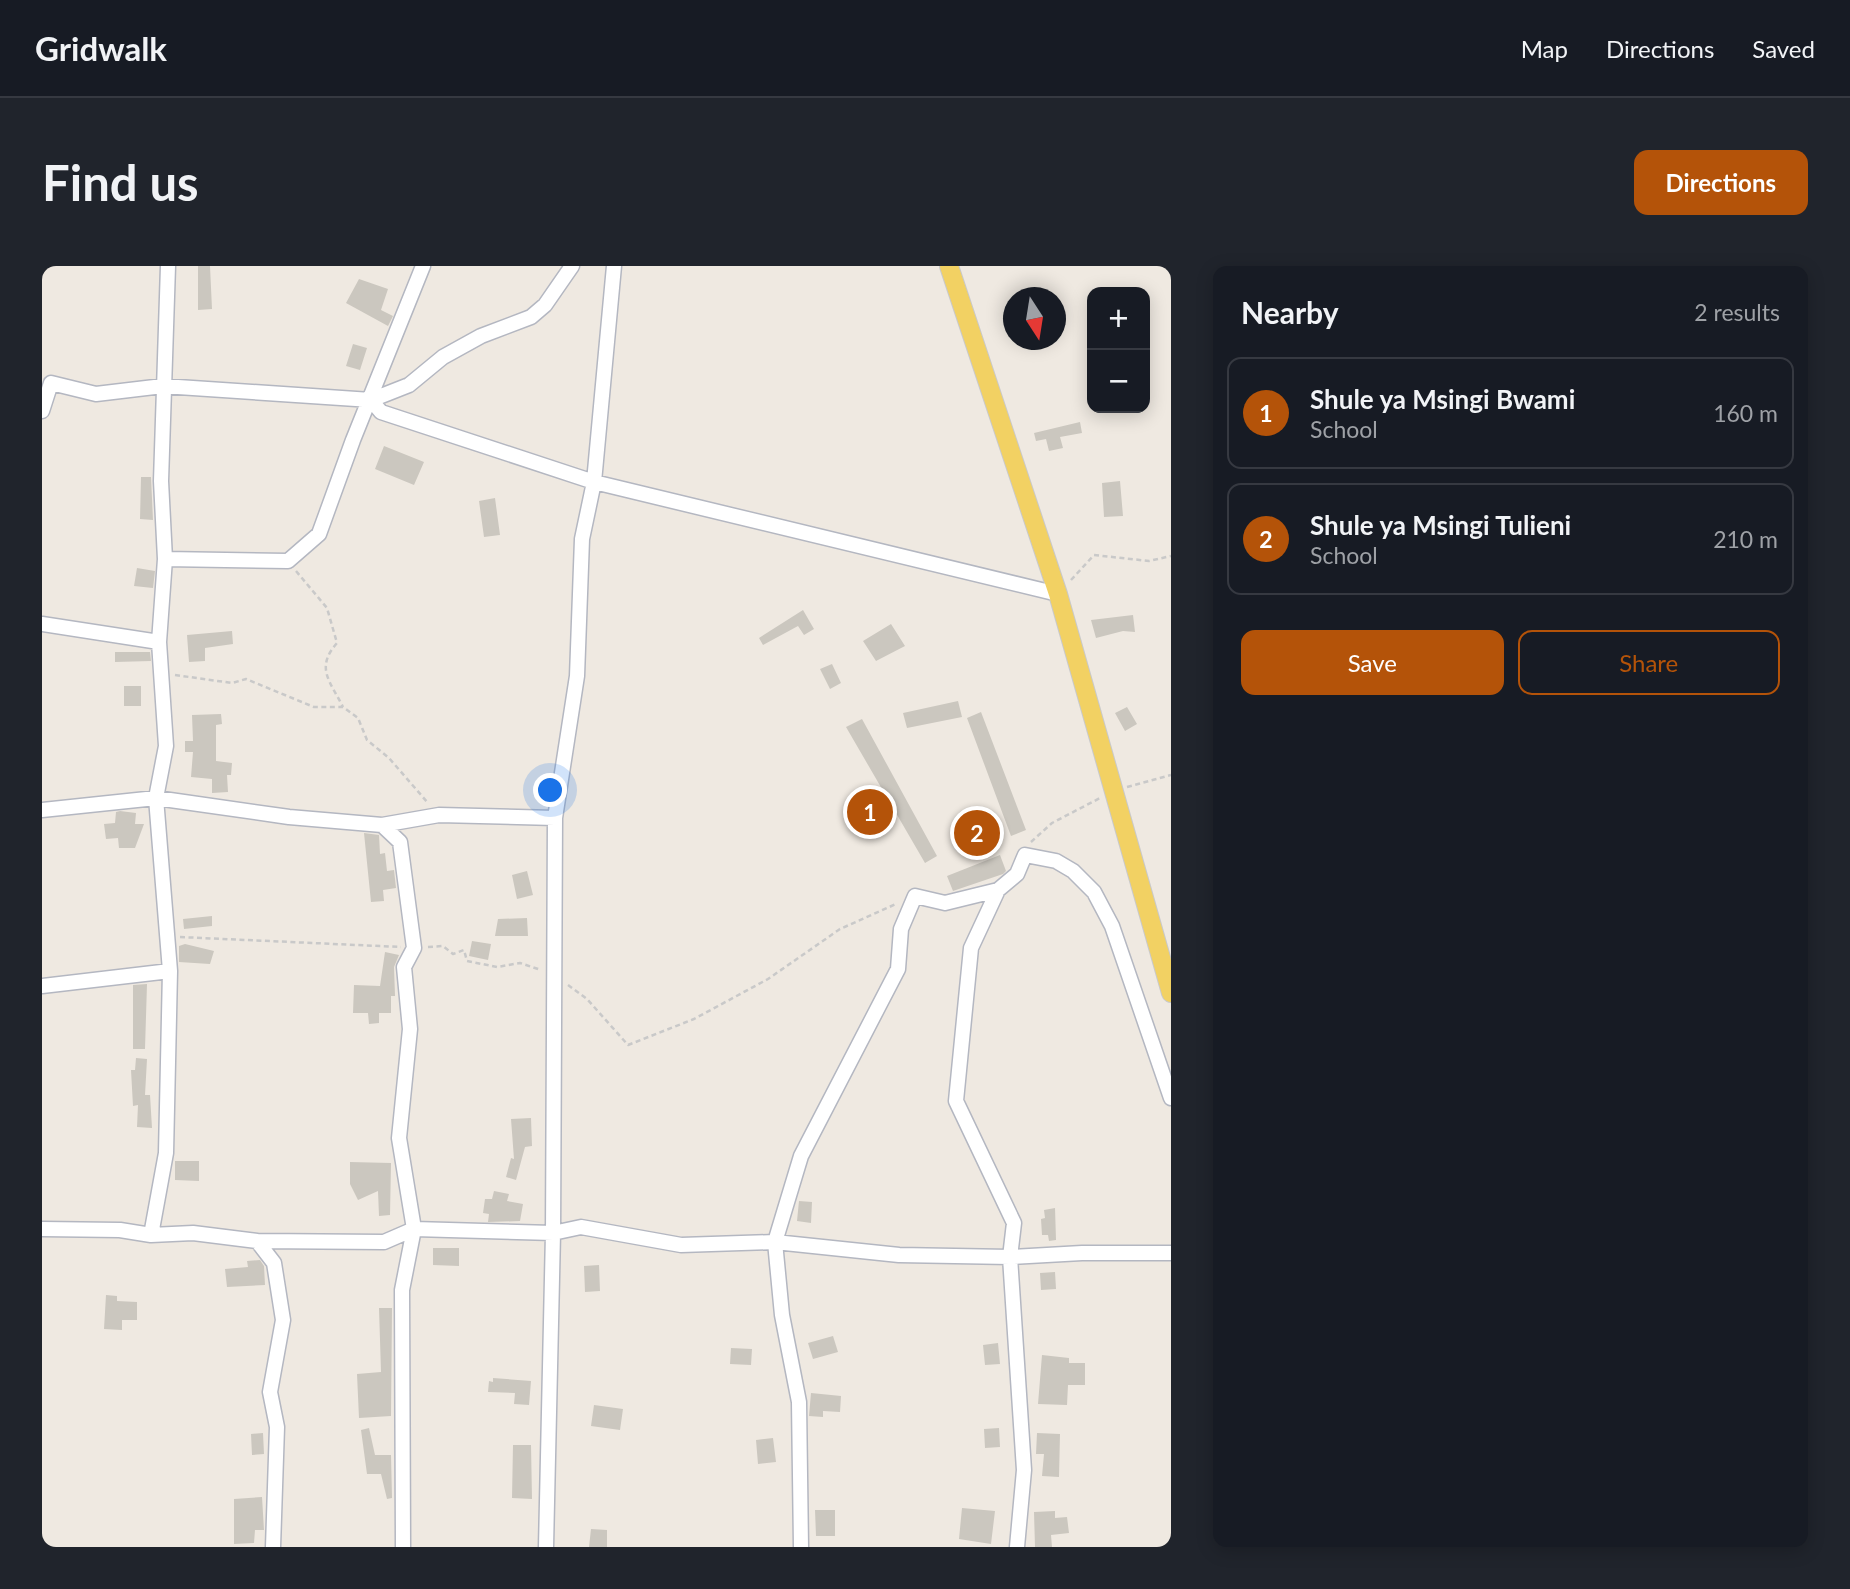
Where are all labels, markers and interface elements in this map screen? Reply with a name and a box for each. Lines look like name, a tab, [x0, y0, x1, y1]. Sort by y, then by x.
text: Gridwalk	[35, 28, 167, 68]
text: Map	[1521, 34, 1568, 63]
text: Directions	[1606, 34, 1714, 63]
text: Saved	[1752, 34, 1815, 63]
button: Directions	[1634, 150, 1808, 215]
text: Find us	[42, 153, 199, 211]
north arrow	[1003, 287, 1066, 350]
map controls	[1087, 287, 1150, 413]
button: +	[1087, 287, 1150, 350]
text: Nearby	[1241, 294, 1339, 330]
text: 2 results	[1694, 298, 1780, 326]
button: −	[1087, 350, 1150, 413]
text: Shule ya Msingi Bwami	[1310, 383, 1575, 415]
text: 1	[1259, 399, 1273, 427]
text: 160 m	[1713, 399, 1778, 427]
text: School	[1310, 415, 1378, 443]
text: Shule ya Msingi Tulieni	[1310, 509, 1571, 541]
text: 2	[1259, 525, 1273, 553]
text: 210 m	[1713, 525, 1778, 553]
text: School	[1310, 541, 1378, 569]
button: Save	[1241, 630, 1504, 695]
button: Share	[1518, 630, 1780, 695]
your location	[533, 773, 567, 807]
pin: 1	[847, 786, 893, 838]
pin: 2	[954, 807, 1000, 859]

